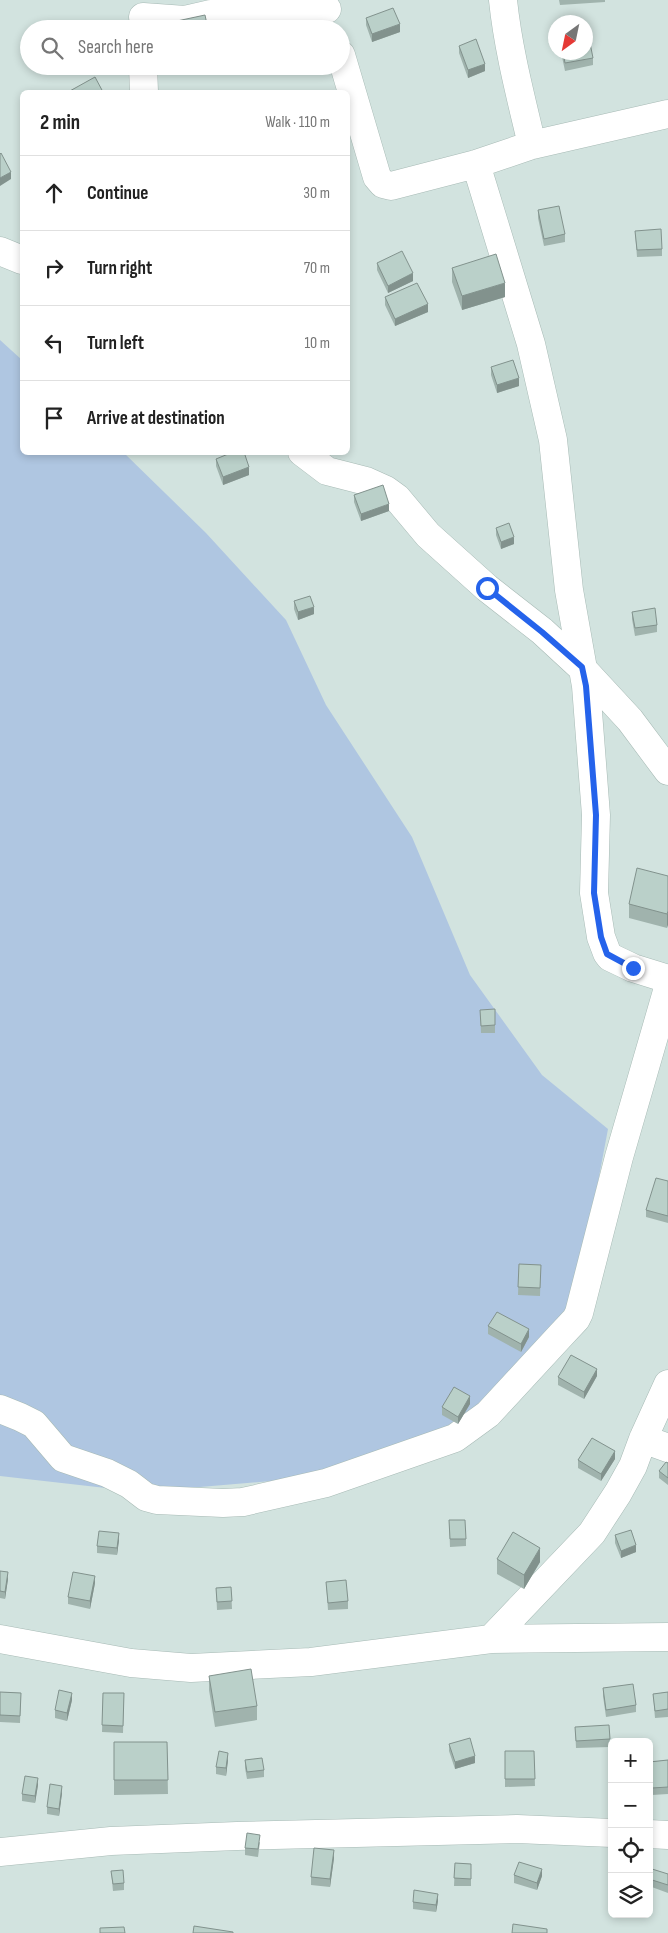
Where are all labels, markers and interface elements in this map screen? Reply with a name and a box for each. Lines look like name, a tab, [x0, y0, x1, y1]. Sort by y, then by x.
north arrow	[548, 15, 593, 60]
search box	[20, 20, 350, 75]
icon: search	[38, 34, 66, 62]
text: Search here	[78, 36, 154, 59]
text: 2 min	[40, 110, 80, 135]
text: Walk · 110 m	[265, 113, 330, 132]
icon: ahead	[40, 179, 68, 207]
text: Continue	[87, 182, 148, 205]
text: 30 m	[303, 184, 330, 203]
icon: right	[40, 254, 68, 282]
text: Turn right	[87, 257, 152, 280]
text: 70 m	[304, 259, 330, 278]
icon: left	[40, 329, 68, 357]
text: Turn left	[87, 332, 144, 355]
text: 10 m	[304, 334, 330, 353]
icon: arrive	[40, 404, 68, 432]
text: Arrive at destination	[87, 407, 225, 430]
route start	[476, 577, 499, 600]
route end	[622, 957, 645, 980]
map controls	[608, 1738, 653, 1918]
button: +	[608, 1738, 653, 1783]
button: −	[608, 1783, 653, 1828]
button: locate	[608, 1828, 653, 1873]
button: layers	[608, 1873, 653, 1918]

